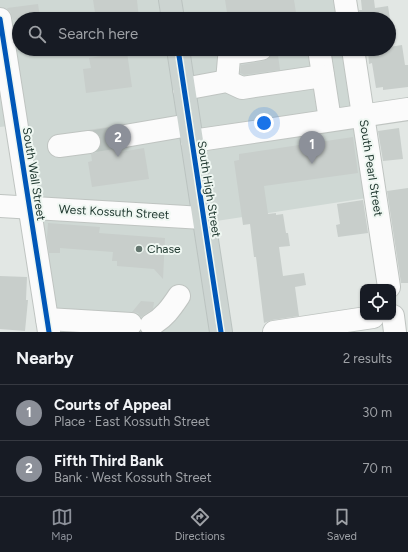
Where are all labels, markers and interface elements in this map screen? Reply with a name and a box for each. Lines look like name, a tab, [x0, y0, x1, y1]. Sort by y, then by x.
search box	[12, 12, 396, 56]
icon: search	[26, 23, 48, 45]
text: Search here	[58, 25, 138, 43]
your location	[254, 113, 274, 133]
street label: South Pearl Street	[356, 119, 386, 218]
pin: 2	[105, 124, 131, 157]
street label: South Wall Street	[20, 126, 48, 222]
pin: 1	[299, 131, 325, 164]
street label: South High Street	[194, 140, 224, 239]
street label: West Kossuth Street	[58, 202, 170, 222]
place label: Chase	[147, 242, 181, 256]
marker: Chase	[134, 244, 144, 254]
map controls	[360, 284, 396, 320]
button: locate	[360, 284, 396, 320]
text: Nearby	[16, 348, 74, 368]
text: 2 results	[343, 351, 392, 366]
text: Courts of Appeal	[54, 396, 171, 414]
text: 1	[26, 405, 32, 420]
text: 30 m	[362, 405, 392, 420]
text: Place · East Kossuth Street	[54, 414, 210, 429]
text: Fifth Third Bank	[54, 452, 163, 470]
text: 2	[25, 461, 33, 476]
text: 70 m	[362, 461, 392, 476]
text: Bank · West Kossuth Street	[54, 470, 212, 485]
tab: Map	[51, 506, 73, 543]
tab: Directions	[175, 506, 225, 543]
tab: Saved	[327, 506, 357, 543]

